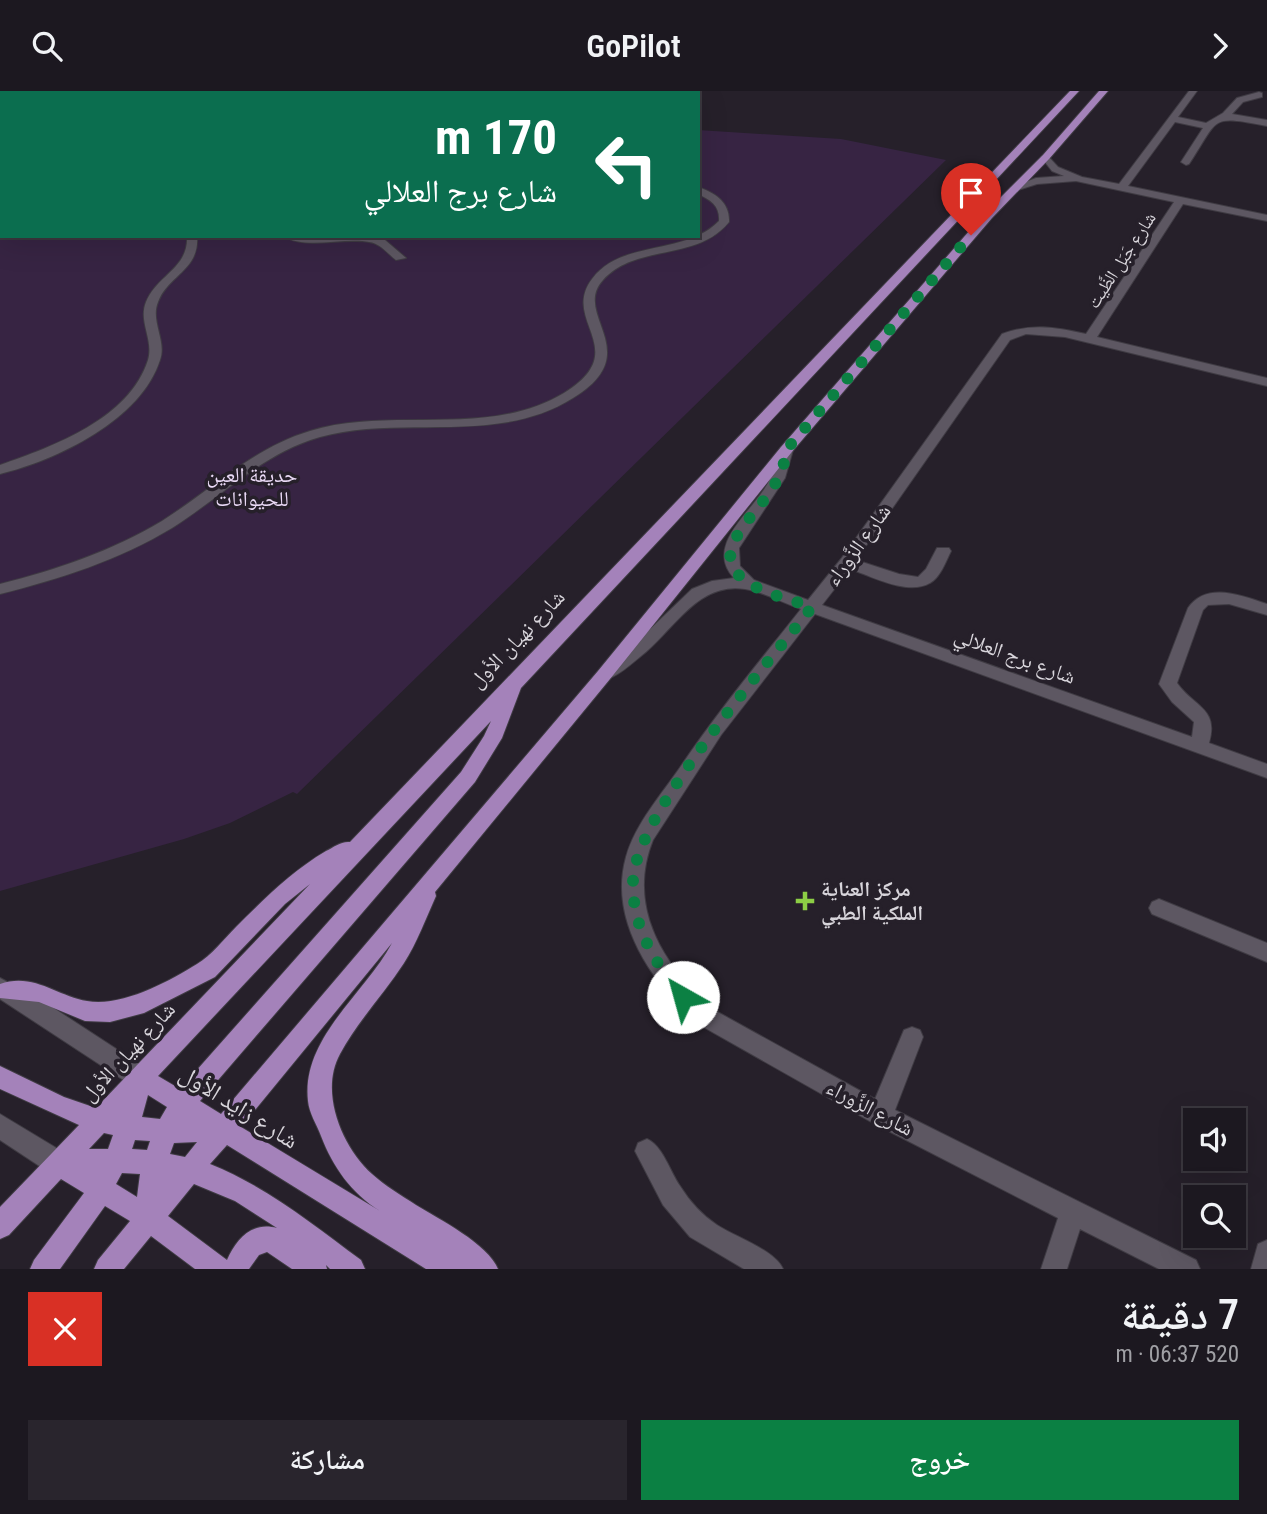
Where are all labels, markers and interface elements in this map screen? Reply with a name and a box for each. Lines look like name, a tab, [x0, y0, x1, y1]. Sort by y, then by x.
icon: search	[28, 27, 66, 65]
text: GoPilot	[586, 27, 681, 65]
icon: forward	[1201, 27, 1239, 65]
text: 170 m	[435, 109, 557, 166]
icon: left	[581, 119, 672, 210]
pin	[941, 163, 1001, 235]
text: شارع برج العلالي	[363, 172, 557, 210]
icon: arrive	[952, 174, 990, 212]
street label: شارع جَبَل الظَّيت	[1082, 208, 1161, 313]
park label: حديقة العين للحيوانات	[207, 463, 297, 511]
street label: شارع الزَّوراء	[820, 500, 896, 591]
street label: شارع نهيان الأول	[464, 585, 570, 694]
street label: شارع برج العلالي	[950, 623, 1079, 693]
place label: مركز العناية الملكية الطبي	[821, 877, 923, 929]
marker: مركز العناية الملكية الطبي	[795, 891, 815, 911]
position arrow	[646, 960, 720, 1034]
street label: شارع نهيان الأول	[76, 997, 181, 1107]
street label: شارع زايد الأول	[174, 1059, 304, 1155]
street label: شارع الزَّوراء	[822, 1075, 917, 1142]
map controls	[1183, 1108, 1246, 1248]
button: sound	[1183, 1108, 1246, 1171]
button: search	[1183, 1185, 1246, 1248]
text: 7 دقيقة	[1121, 1290, 1239, 1339]
button: close	[28, 1292, 102, 1366]
text: 520 m · 06:37	[1115, 1341, 1239, 1368]
button: مشاركة	[28, 1420, 627, 1500]
button: خروج	[641, 1420, 1239, 1500]

